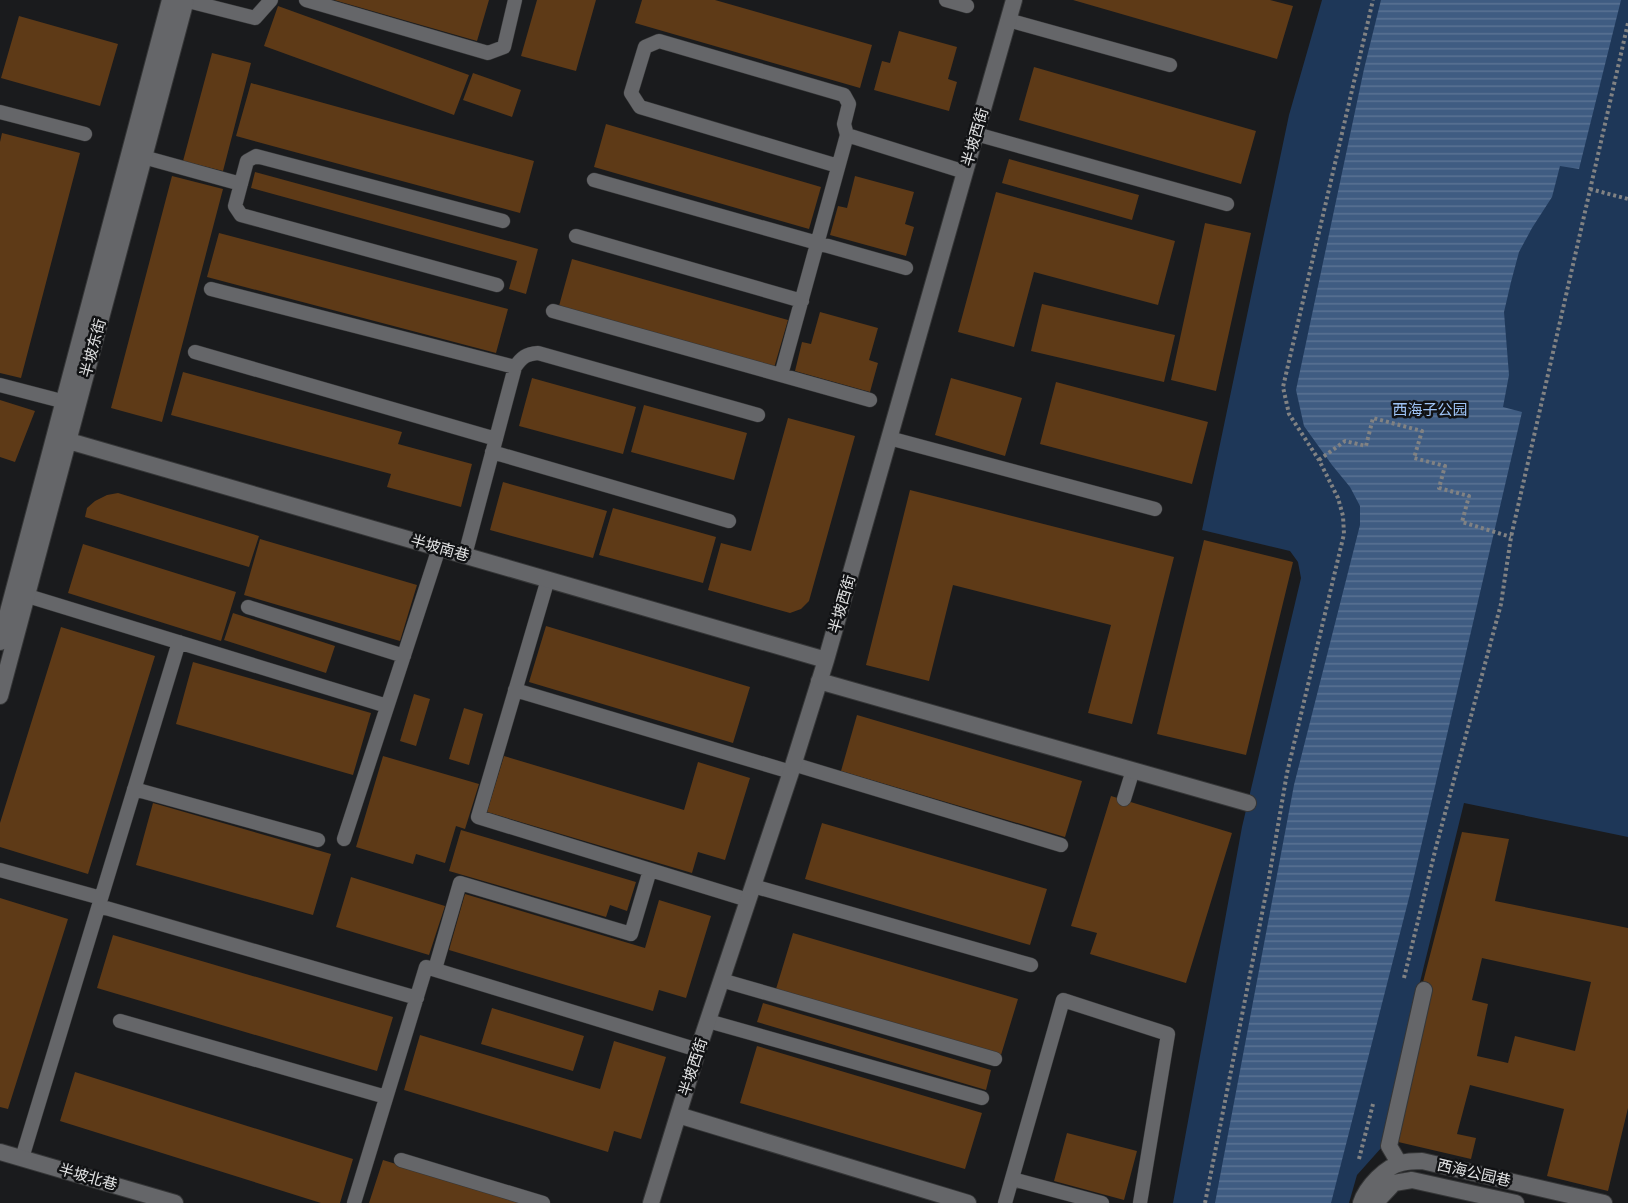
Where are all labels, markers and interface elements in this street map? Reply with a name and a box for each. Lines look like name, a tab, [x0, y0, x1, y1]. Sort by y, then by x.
street label: 半坡西街	[958, 106, 992, 168]
street label: 半坡东街	[77, 317, 109, 379]
park label: 西海子公园	[1392, 401, 1468, 419]
street label: 半坡南巷	[409, 531, 471, 565]
street label: 半坡西街	[825, 573, 859, 635]
street label: 半坡西街	[675, 1036, 711, 1098]
street label: 西海公园巷	[1435, 1156, 1513, 1190]
street label: 半坡北巷	[57, 1160, 119, 1194]

